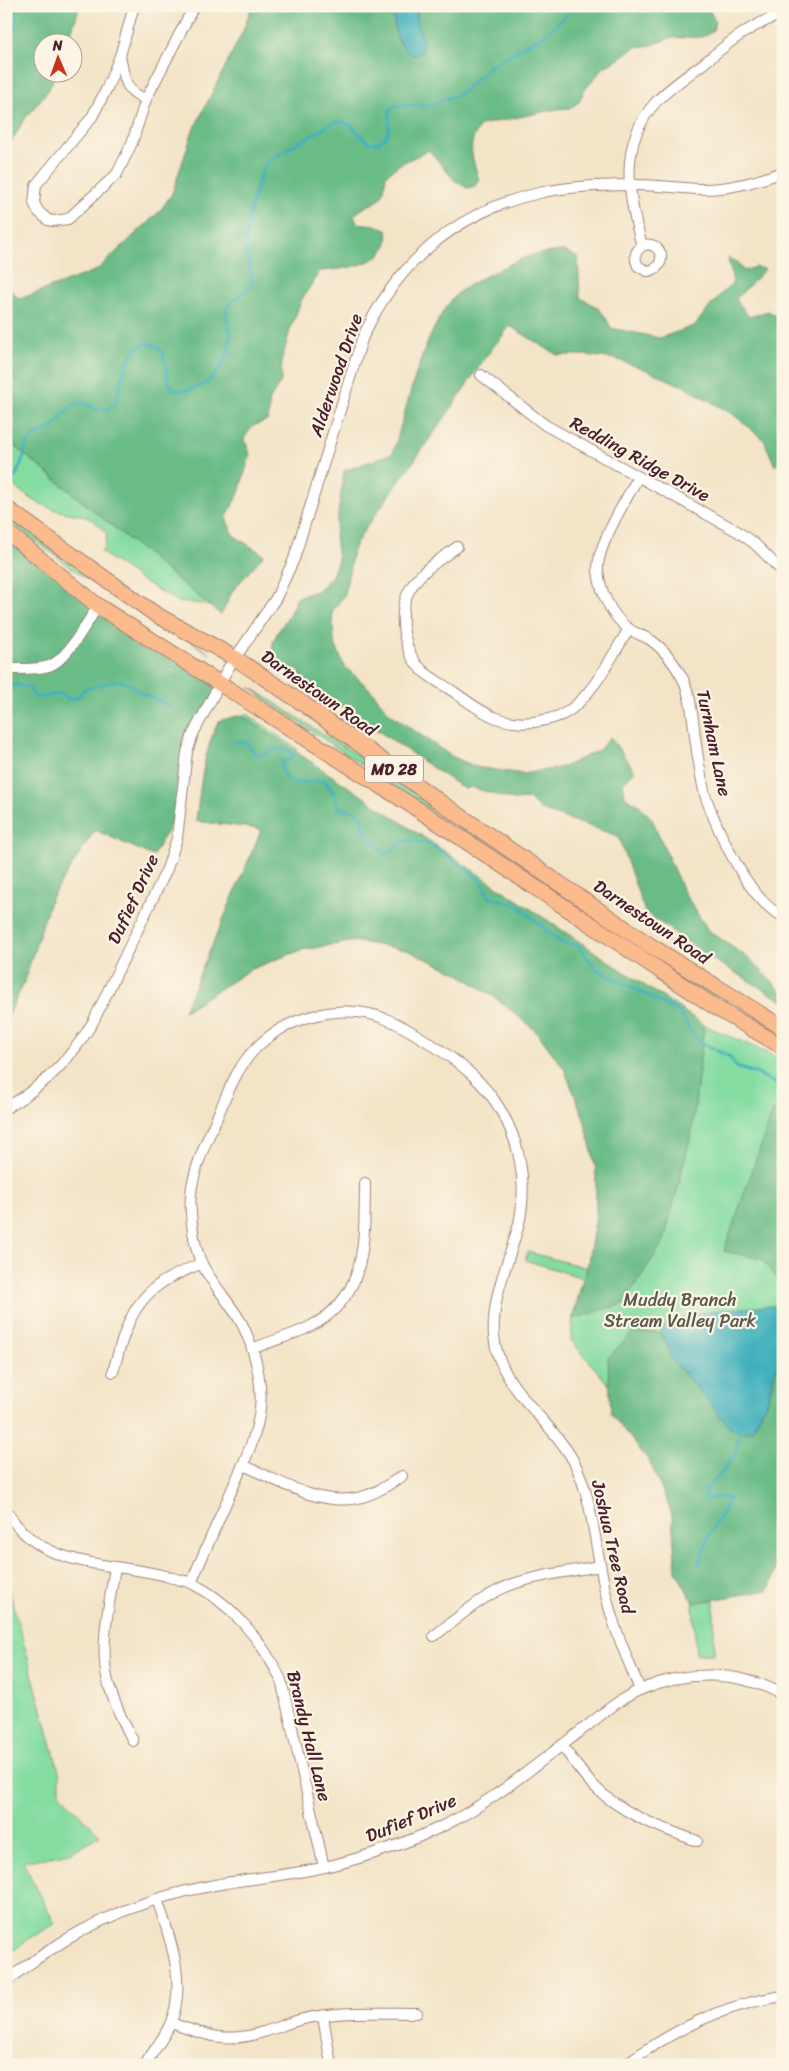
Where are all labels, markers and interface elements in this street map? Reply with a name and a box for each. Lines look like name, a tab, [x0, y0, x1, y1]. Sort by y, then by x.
north arrow	[32, 32, 82, 82]
text: N	[51, 33, 63, 58]
street label: Alderwood Drive	[300, 309, 372, 442]
street label: Redding Ridge Drive	[564, 407, 716, 511]
street label: Darnestown Road	[254, 641, 385, 746]
street label: Turnham Lane	[687, 687, 741, 799]
road number: MD 28	[365, 756, 423, 782]
street label: Dufief Drive	[98, 849, 168, 949]
street label: Darnestown Road	[587, 871, 718, 974]
park label: Muddy Branch Stream Valley Park	[604, 1284, 756, 1337]
street label: Joshua Tree Road	[582, 1476, 644, 1619]
street label: Brandy Hall Lane	[277, 1667, 341, 1805]
street label: Dufief Drive	[360, 1784, 462, 1852]

